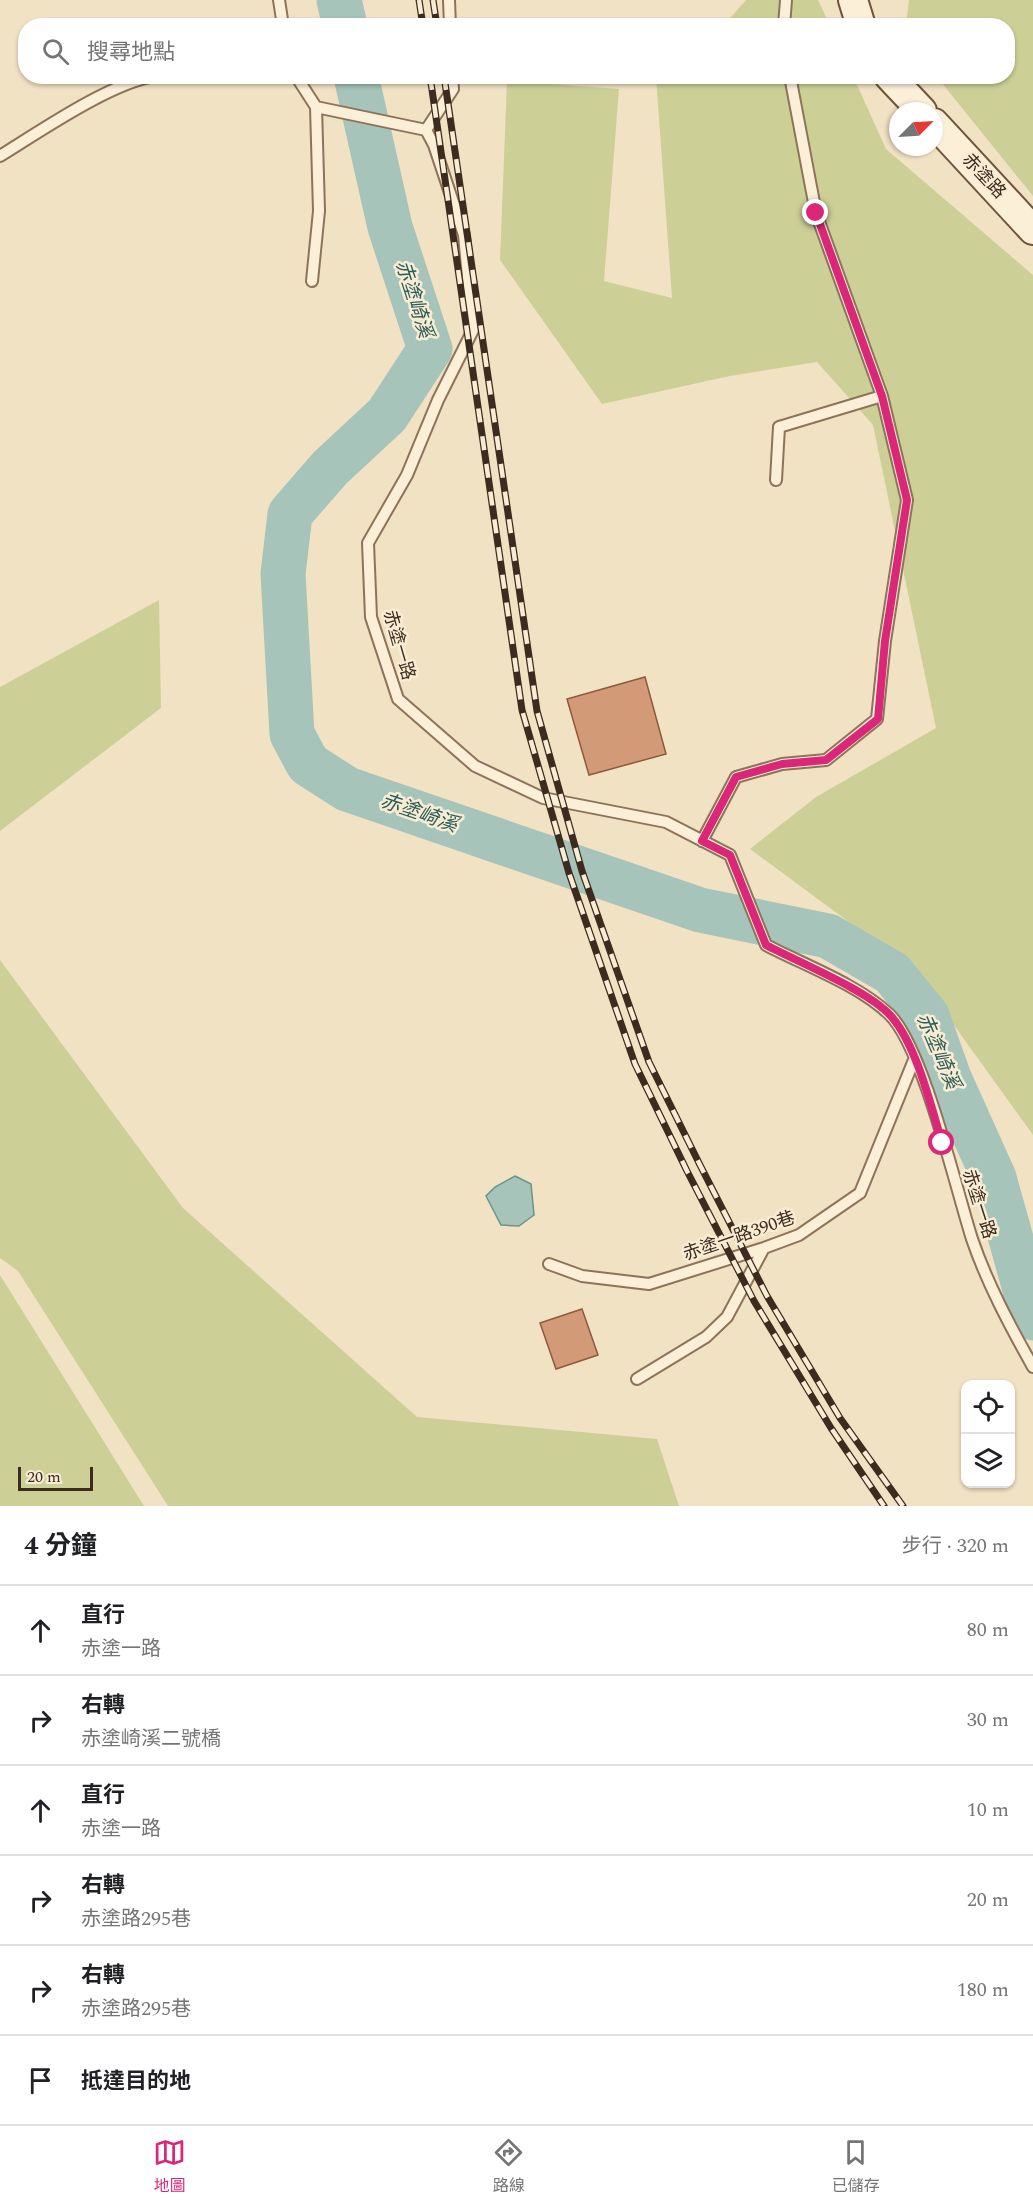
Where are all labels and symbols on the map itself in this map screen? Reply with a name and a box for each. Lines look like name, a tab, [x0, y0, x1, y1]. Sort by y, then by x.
north arrow	[889, 102, 943, 156]
street label: 赤塗路	[956, 147, 1012, 205]
route end	[802, 199, 828, 225]
water label: 赤塗崎溪	[387, 256, 442, 345]
street label: 赤塗一路	[376, 607, 422, 683]
water label: 赤塗崎溪	[376, 786, 465, 841]
water label: 赤塗崎溪	[909, 1008, 969, 1096]
route start	[928, 1129, 954, 1155]
street label: 赤塗一路	[955, 1166, 1003, 1242]
street label: 赤塗一路390巷	[679, 1204, 799, 1268]
scale bar	[18, 1464, 93, 1492]

